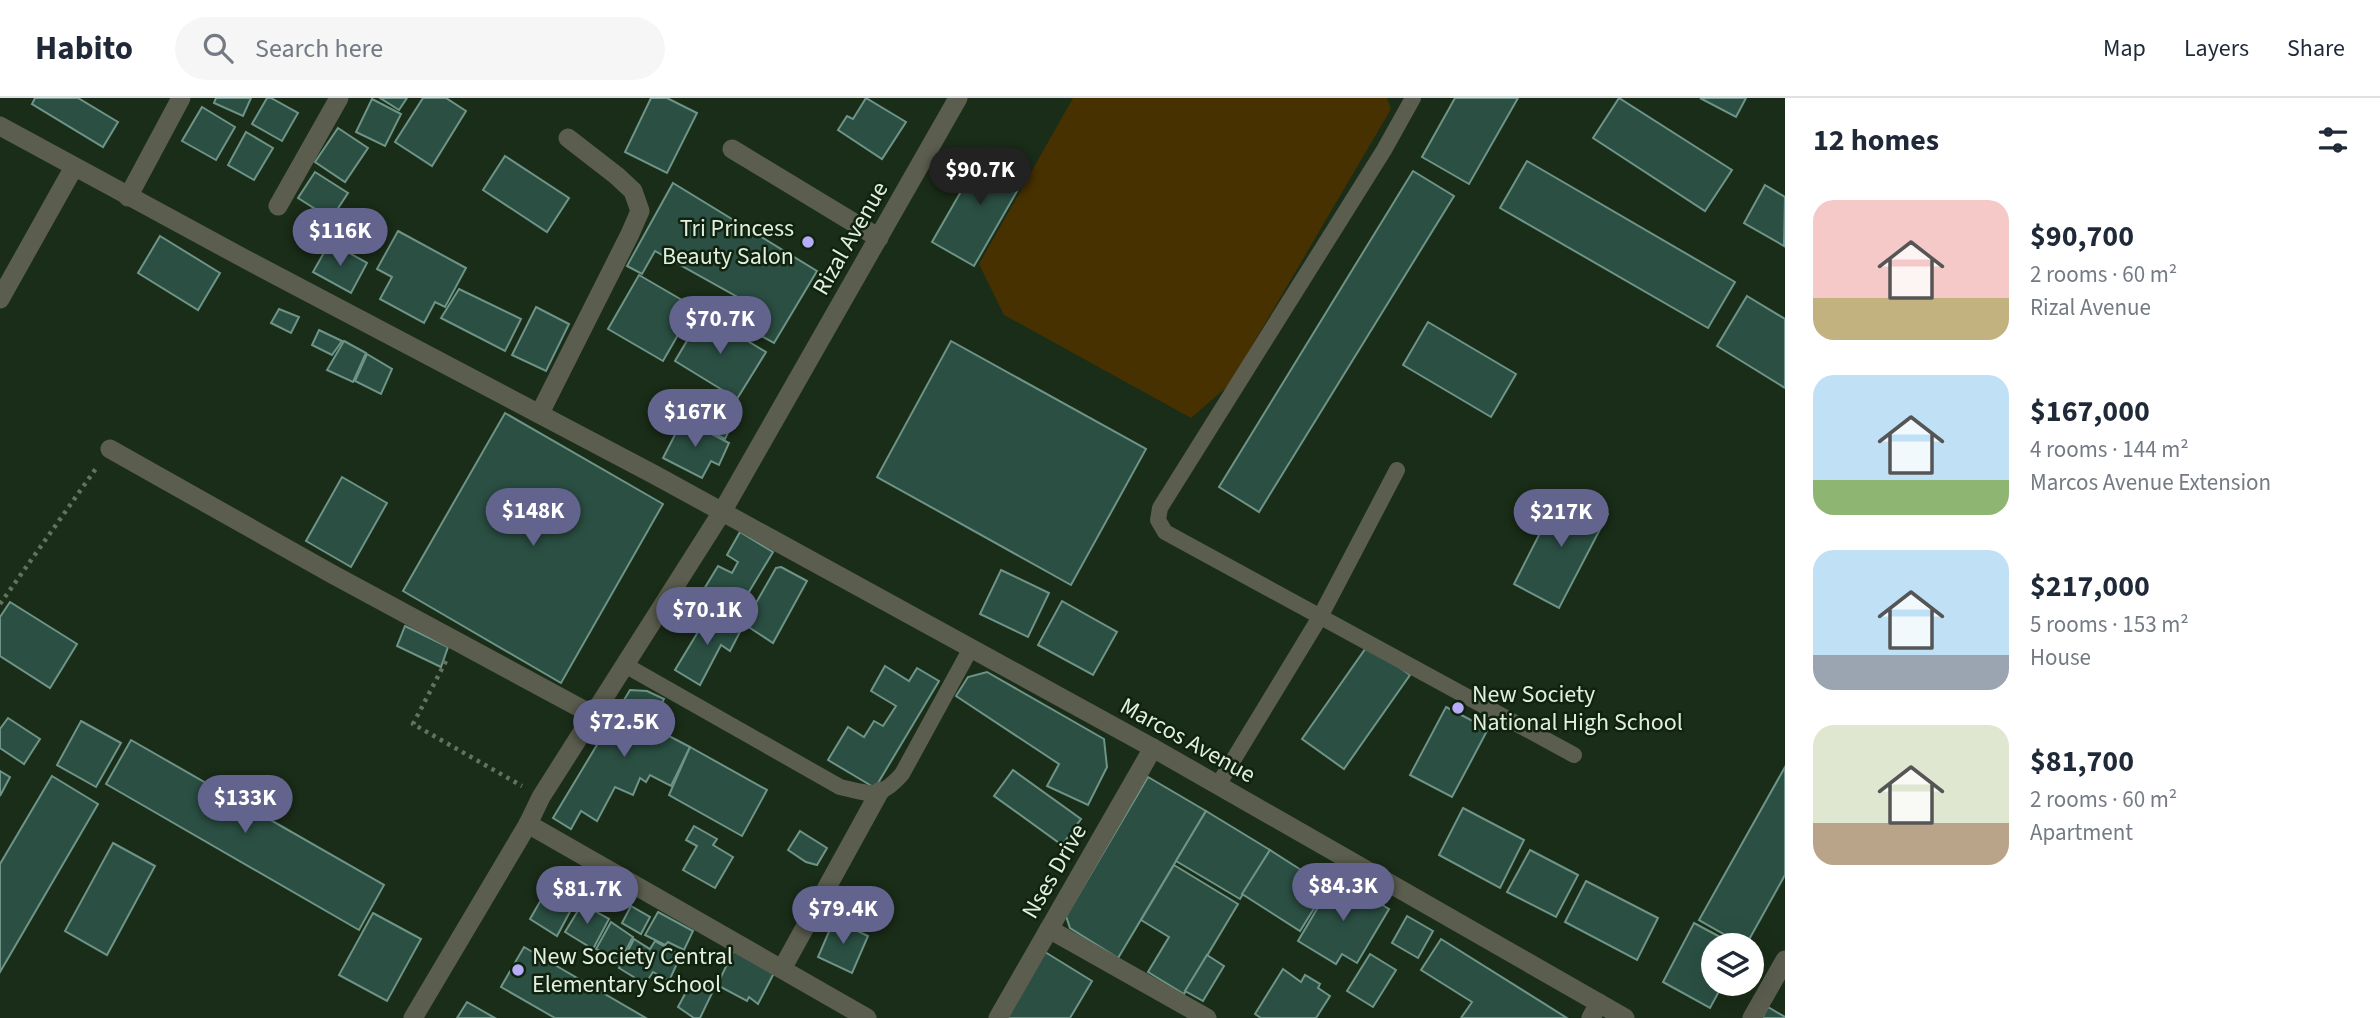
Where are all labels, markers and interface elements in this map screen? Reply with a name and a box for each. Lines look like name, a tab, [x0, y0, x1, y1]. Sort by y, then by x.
search box	[175, 17, 665, 80]
text: Habito	[35, 25, 133, 72]
icon: search	[199, 29, 237, 67]
text: Search here	[255, 30, 383, 67]
text: Map	[2103, 31, 2146, 66]
text: Layers	[2184, 31, 2249, 66]
text: Share	[2287, 31, 2345, 66]
text: 12 homes	[1813, 119, 1939, 162]
icon: filters	[2314, 121, 2352, 159]
pin: $90.7K	[923, 148, 1037, 207]
text: $90.7K	[945, 153, 1015, 186]
street label: Rizal Avenue	[804, 175, 897, 302]
pin: $116K	[291, 208, 389, 268]
place label: Tri Princess Beauty Salon	[662, 211, 794, 274]
text: $116K	[309, 214, 371, 247]
text: $90,700	[2030, 215, 2134, 258]
icon: home	[1869, 228, 1953, 312]
marker: Tri Princess Beauty Salon	[800, 234, 816, 250]
text: 2 rooms · 60 m²	[2030, 258, 2177, 291]
text: Rizal Avenue	[2030, 291, 2151, 324]
pin: $70.7K	[663, 296, 777, 356]
text: $70.7K	[685, 302, 755, 335]
pin: $167K	[646, 390, 744, 449]
text: $167,000	[2030, 390, 2150, 433]
text: $167K	[664, 395, 726, 428]
icon: home	[1869, 403, 1953, 487]
text: 4 rooms · 144 m²	[2030, 433, 2189, 466]
text: Marcos Avenue Extension	[2030, 466, 2271, 499]
pin: $148K	[484, 489, 582, 548]
pin: $217K	[1512, 490, 1610, 549]
text: $148K	[502, 494, 564, 527]
text: $217K	[1530, 495, 1592, 528]
text: $217,000	[2030, 565, 2150, 608]
icon: home	[1869, 578, 1953, 662]
pin: $70.1K	[650, 588, 764, 647]
text: $70.1K	[672, 593, 742, 626]
text: 5 rooms · 153 m²	[2030, 608, 2189, 641]
text: House	[2030, 641, 2091, 674]
place label: New Society National High School	[1472, 677, 1683, 740]
street label: Marcos Avenue	[1114, 689, 1262, 792]
pin: $72.5K	[567, 700, 681, 759]
marker: New Society National High School	[1450, 700, 1466, 716]
text: $72.5K	[589, 705, 659, 738]
text: $81,700	[2030, 740, 2134, 783]
icon: home	[1869, 753, 1953, 837]
pin: $133K	[196, 776, 294, 835]
text: $133K	[214, 781, 276, 814]
text: 2 rooms · 60 m²	[2030, 783, 2177, 816]
text: Apartment	[2030, 816, 2133, 849]
street label: Nses Drive	[1013, 817, 1096, 925]
pin: $84.3K	[1286, 864, 1400, 923]
pin: $81.7K	[530, 866, 644, 926]
text: $84.3K	[1308, 869, 1378, 902]
text: $81.7K	[552, 872, 622, 905]
pin: $79.4K	[786, 886, 900, 946]
text: $79.4K	[808, 892, 878, 925]
map controls	[1701, 933, 1764, 996]
button: layers	[1701, 933, 1764, 996]
place label: New Society Central Elementary School	[532, 939, 733, 1002]
marker: New Society Central Elementary School	[510, 962, 526, 978]

